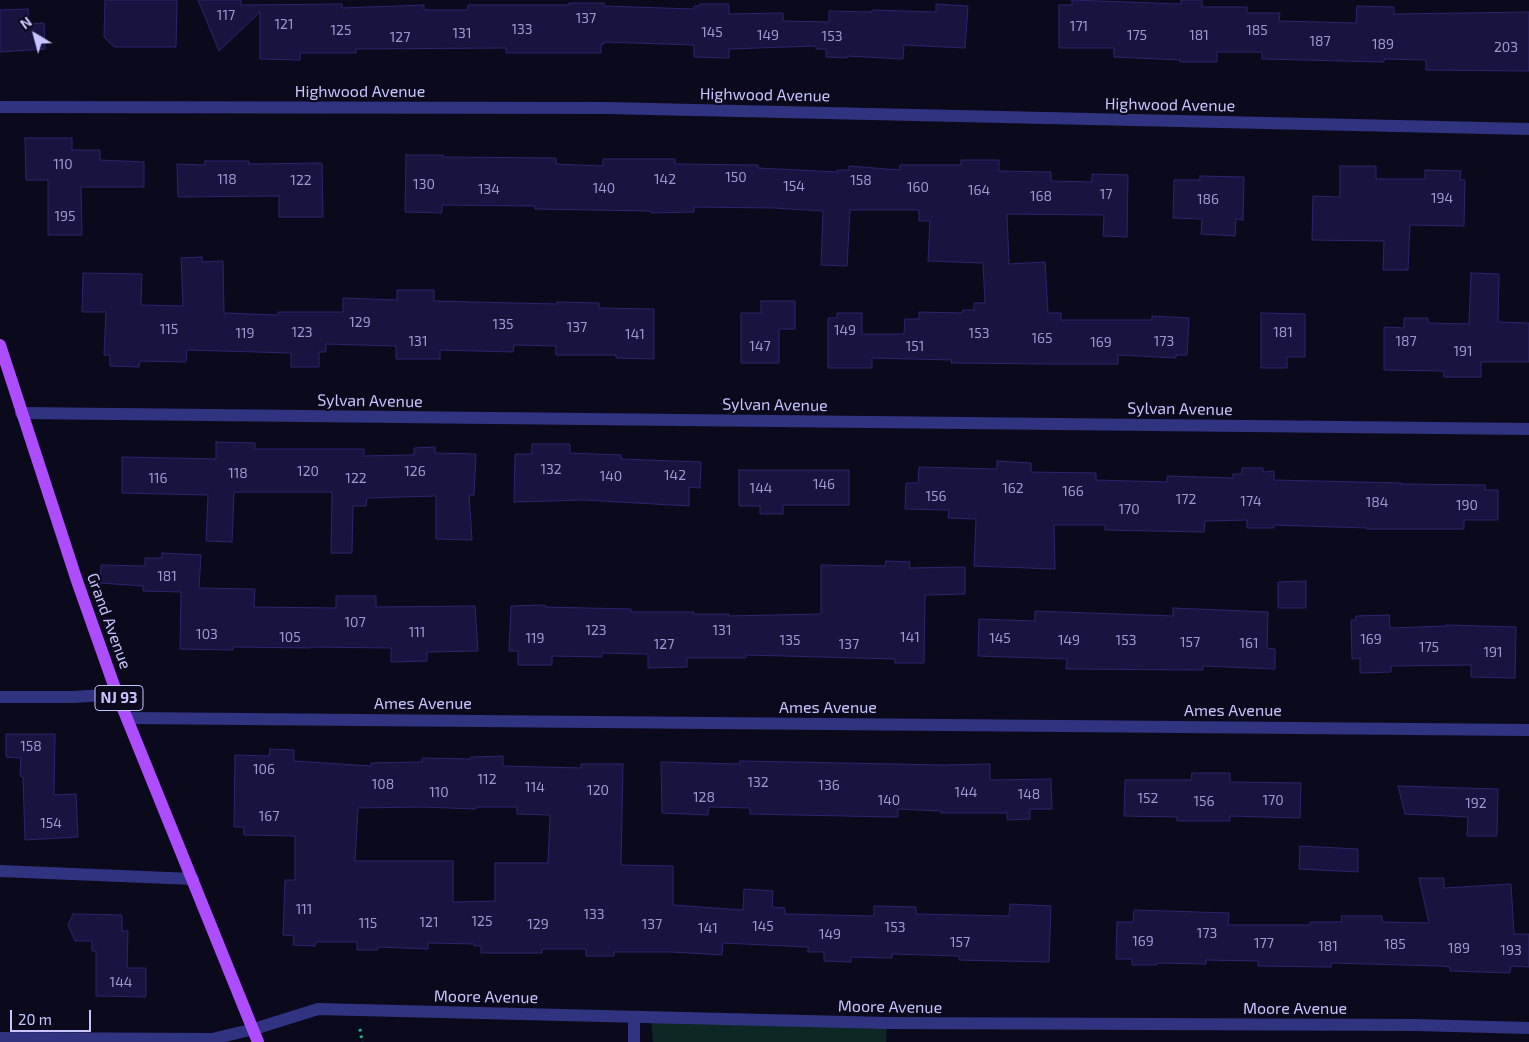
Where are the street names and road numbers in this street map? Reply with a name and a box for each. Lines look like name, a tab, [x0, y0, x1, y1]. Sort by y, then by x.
street label: Highwood Avenue	[295, 82, 425, 102]
street label: Highwood Avenue	[700, 84, 830, 106]
street label: Highwood Avenue	[1105, 94, 1235, 116]
street label: Sylvan Avenue	[317, 390, 423, 412]
street label: Sylvan Avenue	[722, 394, 828, 416]
street label: Sylvan Avenue	[1127, 398, 1233, 420]
street label: Grand Avenue	[83, 570, 135, 672]
road number: NJ 93	[95, 686, 143, 710]
street label: Ames Avenue	[374, 694, 472, 714]
street label: Ames Avenue	[779, 698, 877, 718]
street label: Ames Avenue	[1184, 701, 1282, 721]
street label: Moore Avenue	[434, 986, 538, 1008]
street label: Moore Avenue	[838, 996, 942, 1018]
street label: Moore Avenue	[1243, 999, 1347, 1019]

